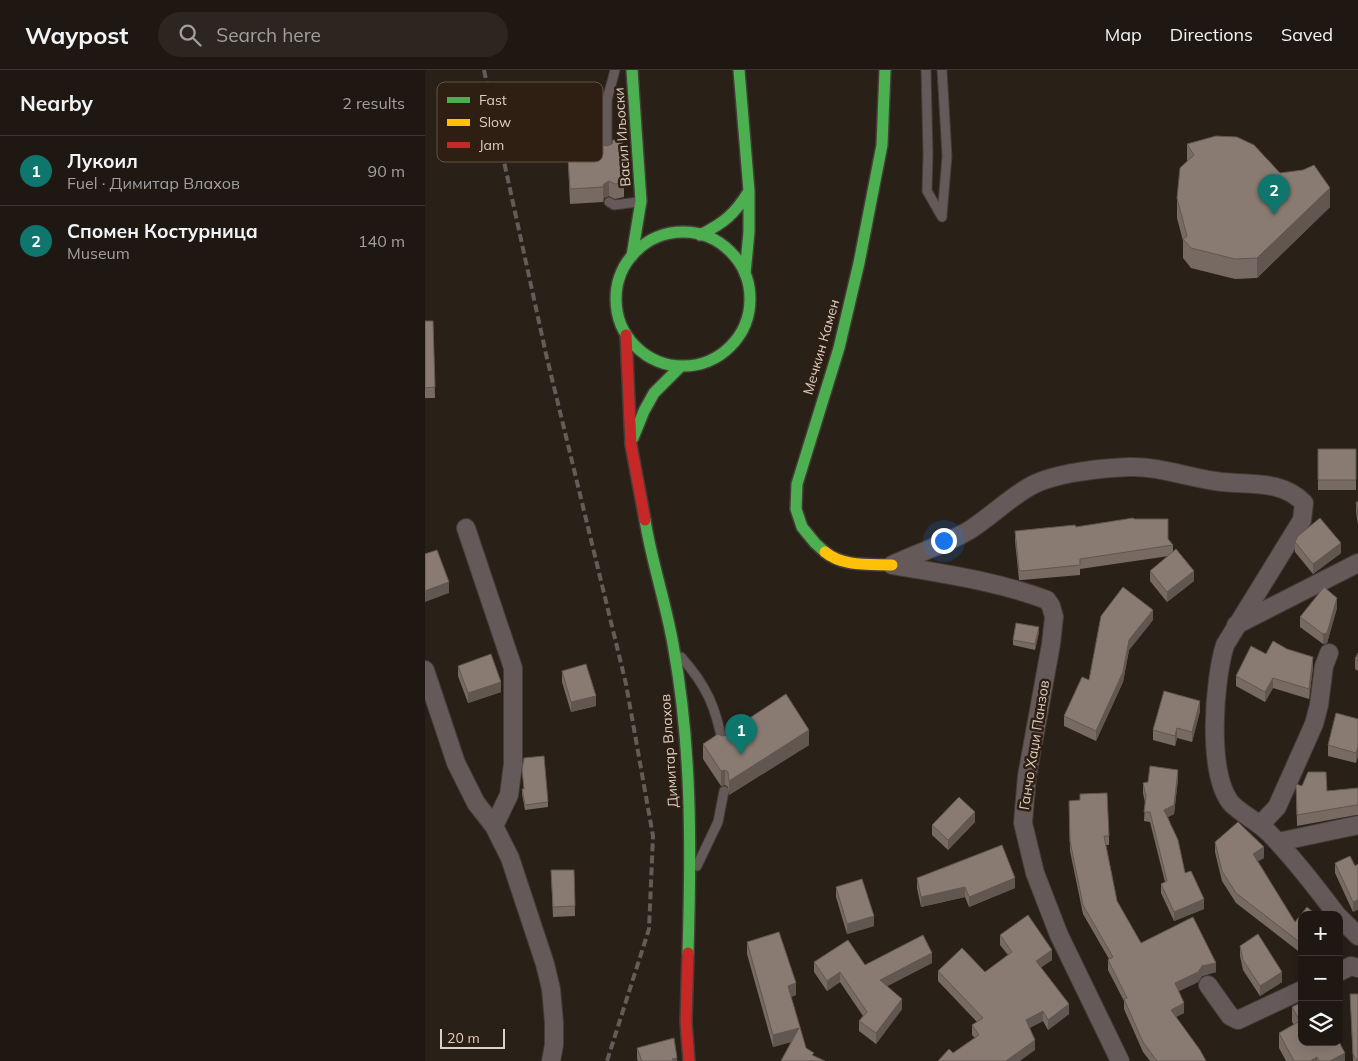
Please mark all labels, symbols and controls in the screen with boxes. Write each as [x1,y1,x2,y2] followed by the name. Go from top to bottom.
[158,12,508,57] search box
[25,20,128,50] text: Waypost
[176,21,204,49] icon: search
[216,23,321,47] text: Search here
[1105,23,1142,46] text: Map
[1170,23,1253,46] text: Directions
[1281,23,1333,46] text: Saved
[437,82,603,162] legend
[610,87,634,187] street label: Васил Иљоски
[20,90,93,116] text: Nearby
[479,91,507,109] text: Fast
[342,93,405,113] text: 2 results
[479,113,511,131] text: Slow
[479,136,504,154] text: Jam
[67,149,138,173] text: Лукоил
[31,161,41,181] text: 1
[368,161,405,181] text: 90 m
[67,173,240,193] text: Fuel · Димитар Влахов
[1258,174,1290,215] pin: 2
[67,219,258,243] text: Спомен Костурница
[31,231,41,251] text: 2
[358,231,405,251] text: 140 m
[67,243,130,263] text: Museum
[799,297,843,397] street label: Мечкин Камен
[931,528,957,554] your location
[1015,679,1053,811] street label: Ганчо Хаџи Панзов
[656,693,682,809] street label: Димитар Влахов
[725,714,757,755] pin: 1
[1298,911,1343,1046] map controls
[1298,911,1343,956] button: +
[1298,956,1343,1001] button: −
[1298,1001,1343,1046] button: layers
[440,1026,505,1049] scale bar
[447,1029,480,1047] text: 20 m

